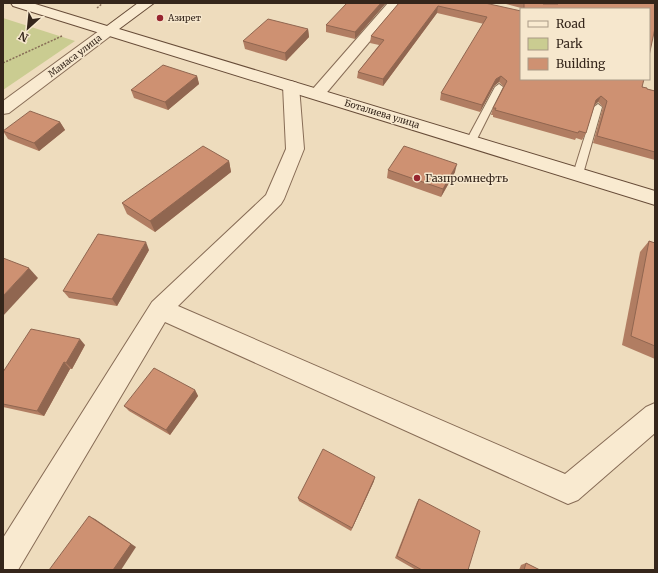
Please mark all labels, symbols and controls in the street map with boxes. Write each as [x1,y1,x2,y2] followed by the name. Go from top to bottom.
[8,8,48,48] north arrow
[520,8,650,80] legend
[167,12,202,23] place label: Азирет
[155,13,165,23] marker: Азирет
[556,16,585,31] text: Road
[16,29,31,45] text: N
[46,32,104,79] street label: Манаса улица
[556,36,583,51] text: Park
[556,56,606,71] text: Building
[343,97,421,130] street label: Боталиева улица
[425,171,508,185] place label: Газпромнефть
[412,173,422,183] marker: Газпромнефть

